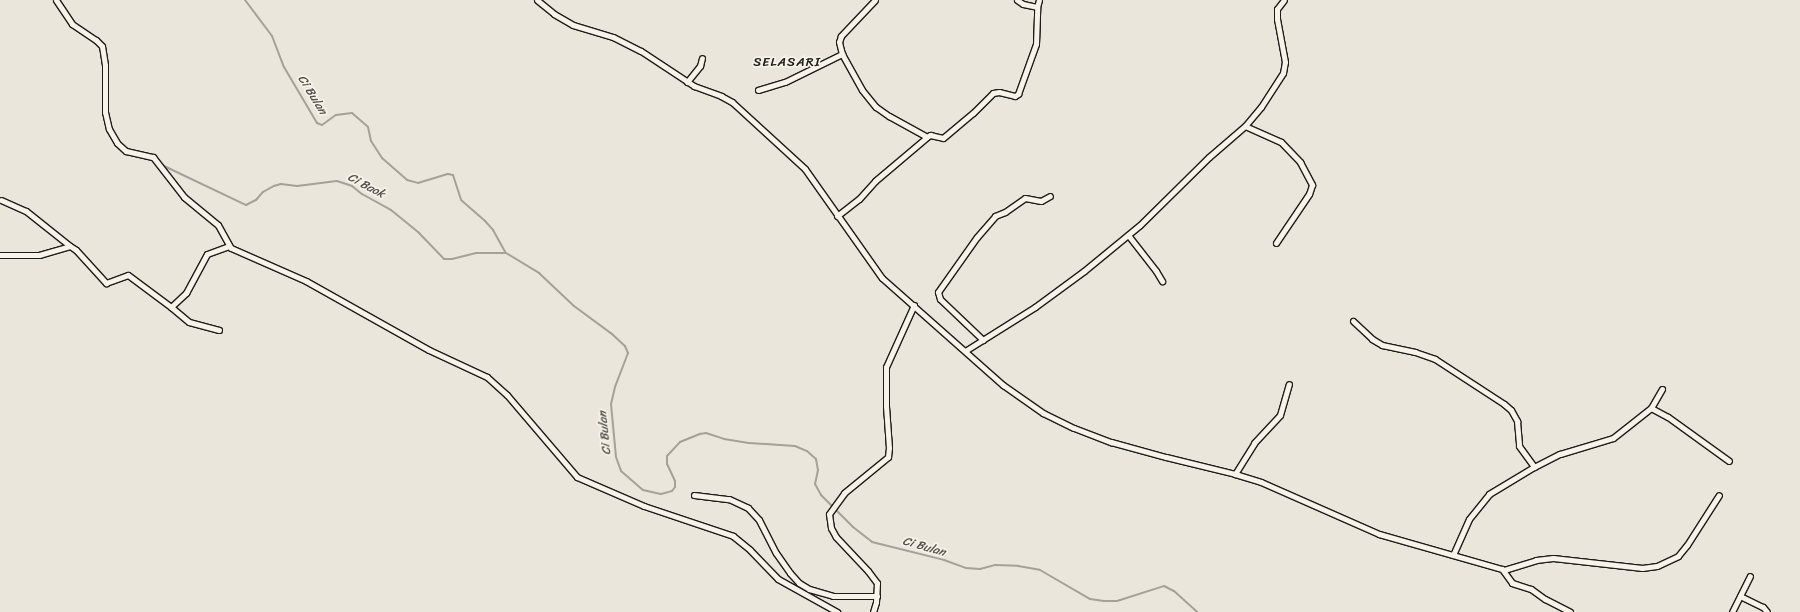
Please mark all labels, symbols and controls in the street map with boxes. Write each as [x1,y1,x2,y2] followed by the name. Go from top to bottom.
[754,54,820,70] district label: SELASARI
[294,73,330,117] water label: Ci Bulan
[345,170,387,202] water label: Ci Baok
[596,410,614,456] water label: Ci Bulan
[901,534,947,560] water label: Ci Bulan

